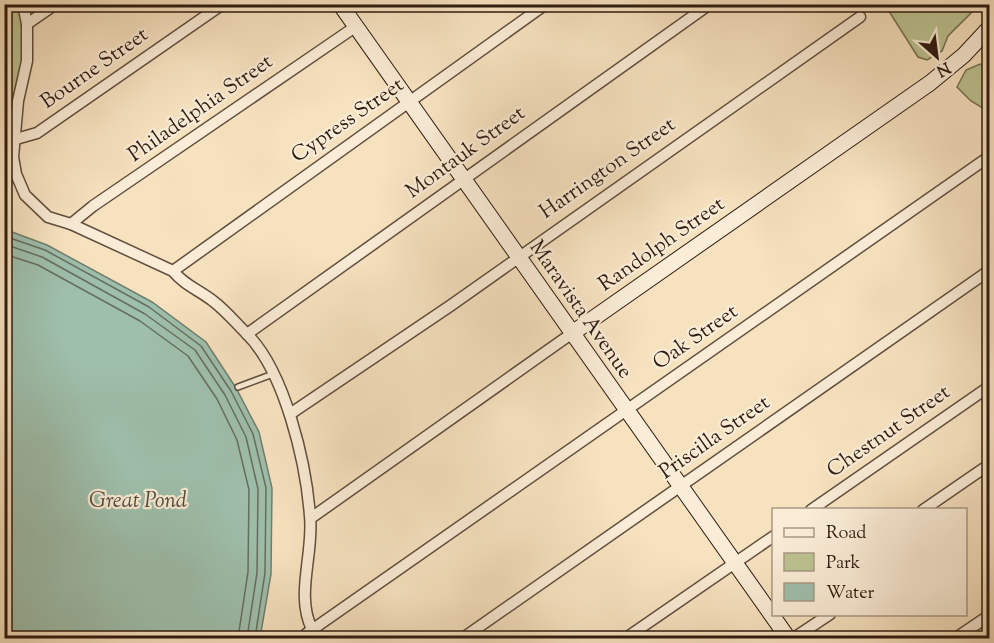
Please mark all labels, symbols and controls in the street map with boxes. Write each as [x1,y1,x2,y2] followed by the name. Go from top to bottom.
[35,21,155,117] street label: Bourne Street
[907,27,967,87] north arrow
[123,48,279,170] street label: Philadelphia Street
[932,55,954,81] text: N
[285,71,411,171] street label: Cypress Street
[400,99,532,207] street label: Montauk Street
[534,111,682,227] street label: Harrington Street
[593,190,731,300] street label: Randolph Street
[521,235,639,385] street label: Maravista Avenue
[647,298,745,378] street label: Oak Street
[821,378,957,486] street label: Chestnut Street
[653,389,777,487] street label: Priscilla Street
[89,486,187,518] water label: Great Pond
[772,508,967,616] legend
[826,521,866,547] text: Road
[826,551,861,577] text: Park
[826,581,875,607] text: Water

